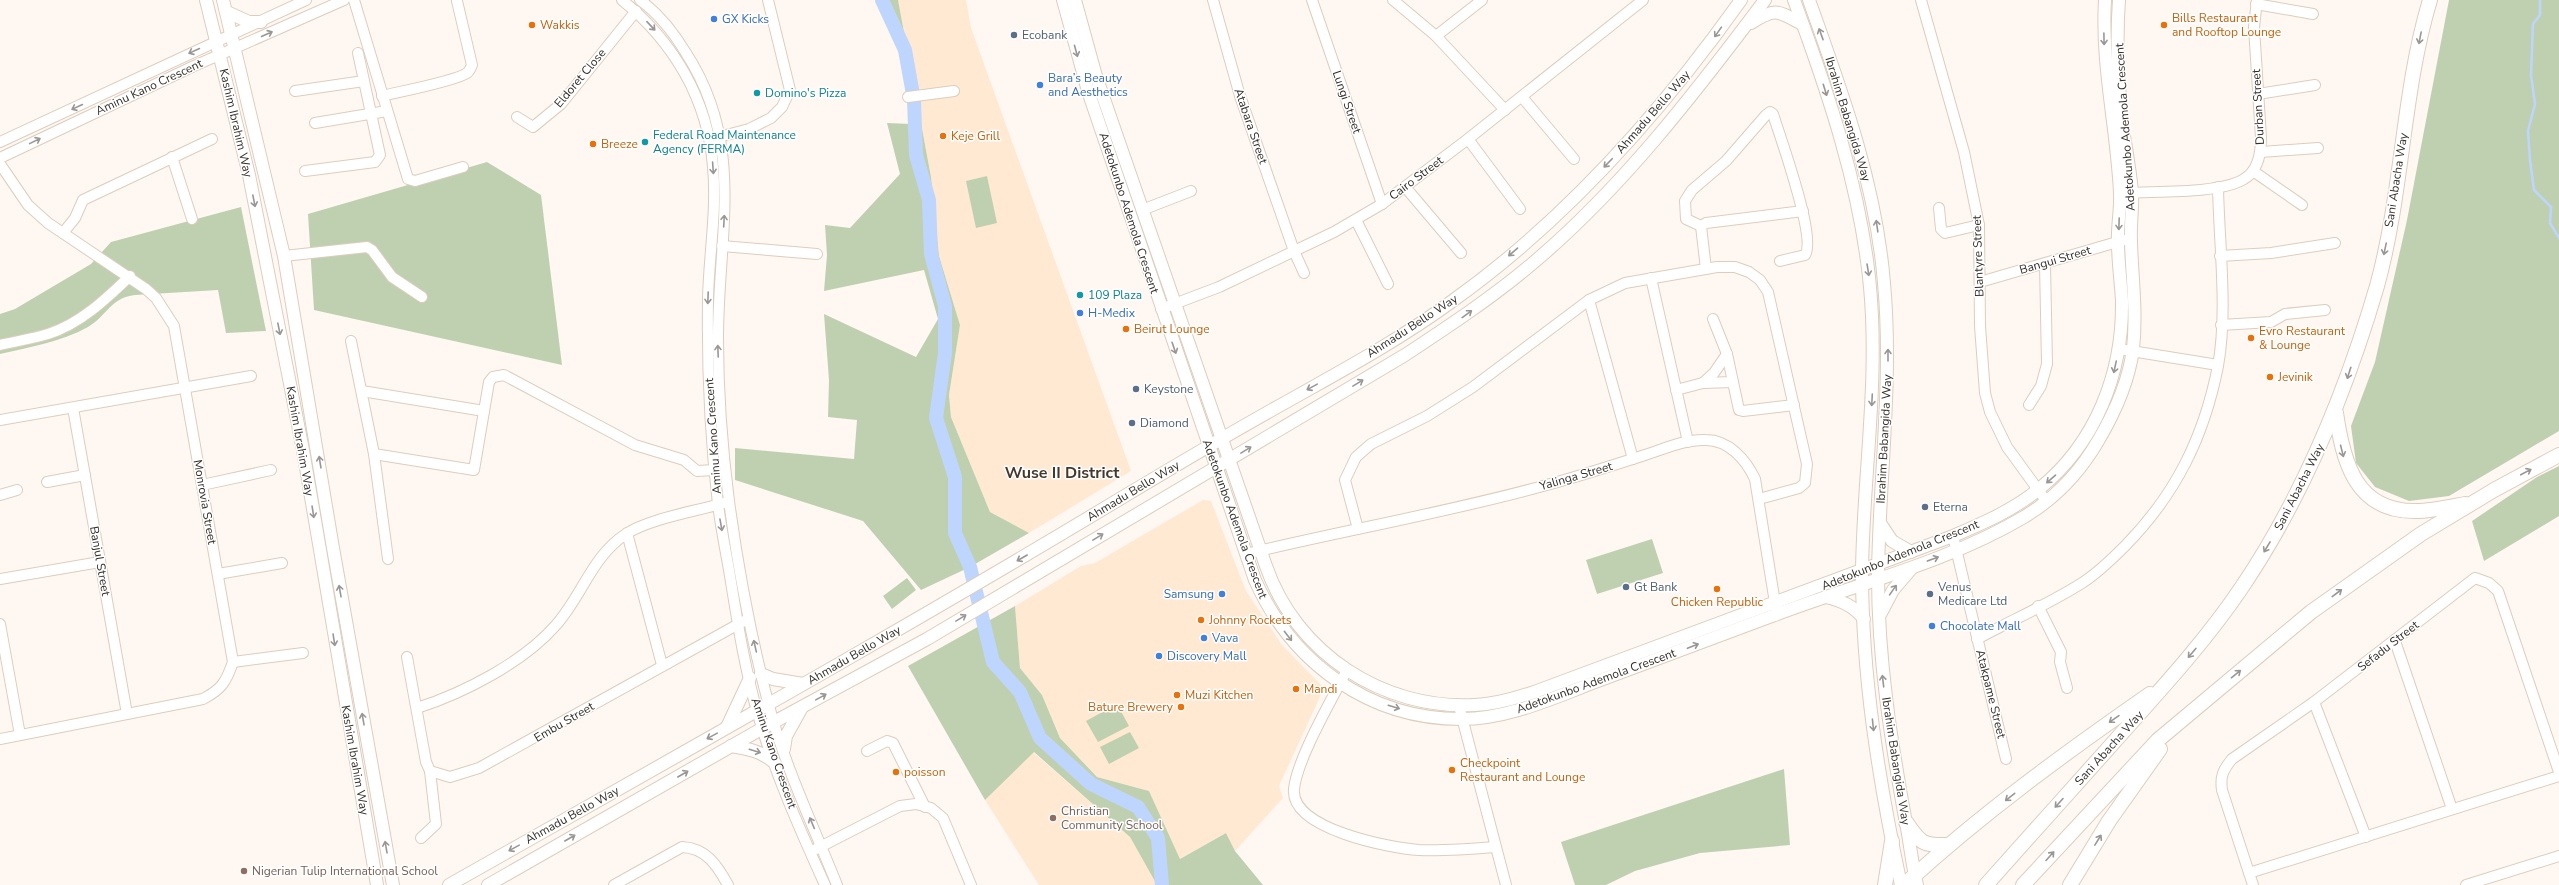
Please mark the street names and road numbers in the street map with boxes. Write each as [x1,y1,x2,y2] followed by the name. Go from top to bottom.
[2111,42,2139,212] street label: Adetokunbo Ademola Crescent
[551,45,609,111] street label: Eldoret Close
[93,55,206,119] street label: Aminu Kano Crescent
[1821,55,1875,184] street label: Ibrahim Babangida Way
[1612,66,1694,157] street label: Ahmadu Bello Way
[216,67,256,180] street label: Kashim Ibrahim Way
[1329,68,1365,136] street label: Lungi Street
[2248,68,2268,145] street label: Durban Street
[1231,86,1272,167] street label: Atabara Street
[1095,130,1163,296] street label: Adetokunbo Ademola Crescent
[2381,131,2411,228] street label: Sani Abacha Way
[1386,152,1447,204] street label: Cairo Street
[1969,214,1987,297] street label: Blantyre Street
[2017,242,2093,278] street label: Bangui Street
[1363,290,1461,361] street label: Ahmadu Bello Way
[1873,373,1895,504] street label: Ibrahim Babangida Way
[701,377,725,494] street label: Aminu Kano Crescent
[282,385,318,498] street label: Kashim Ibrahim Way
[1199,437,1272,602] street label: Adetokunbo Ademola Crescent
[2270,440,2328,533] street label: Sani Abacha Way
[1084,457,1183,525] street label: Ahmadu Bello Way
[190,458,220,546] street label: Monrovia Street
[1537,458,1615,494] street label: Yalinga Street
[1819,516,1982,594] street label: Adetokunbo Ademola Crescent
[86,525,114,598] street label: Banjul Street
[2354,617,2423,675] street label: Sefadu Street
[804,621,904,688] street label: Ahmadu Bello Way
[1514,644,1679,717] street label: Adetokunbo Ademola Crescent
[1972,648,2010,741] street label: Atakpame Street
[748,695,801,811] street label: Aminu Kano Crescent
[1878,696,1914,827] street label: Ibrahim Babangida Way
[531,698,598,746] street label: Embu Street
[337,704,373,817] street label: Kashim Ibrahim Way
[2071,707,2147,789] street label: Sani Abacha Way
[522,782,623,848] street label: Ahmadu Bello Way

